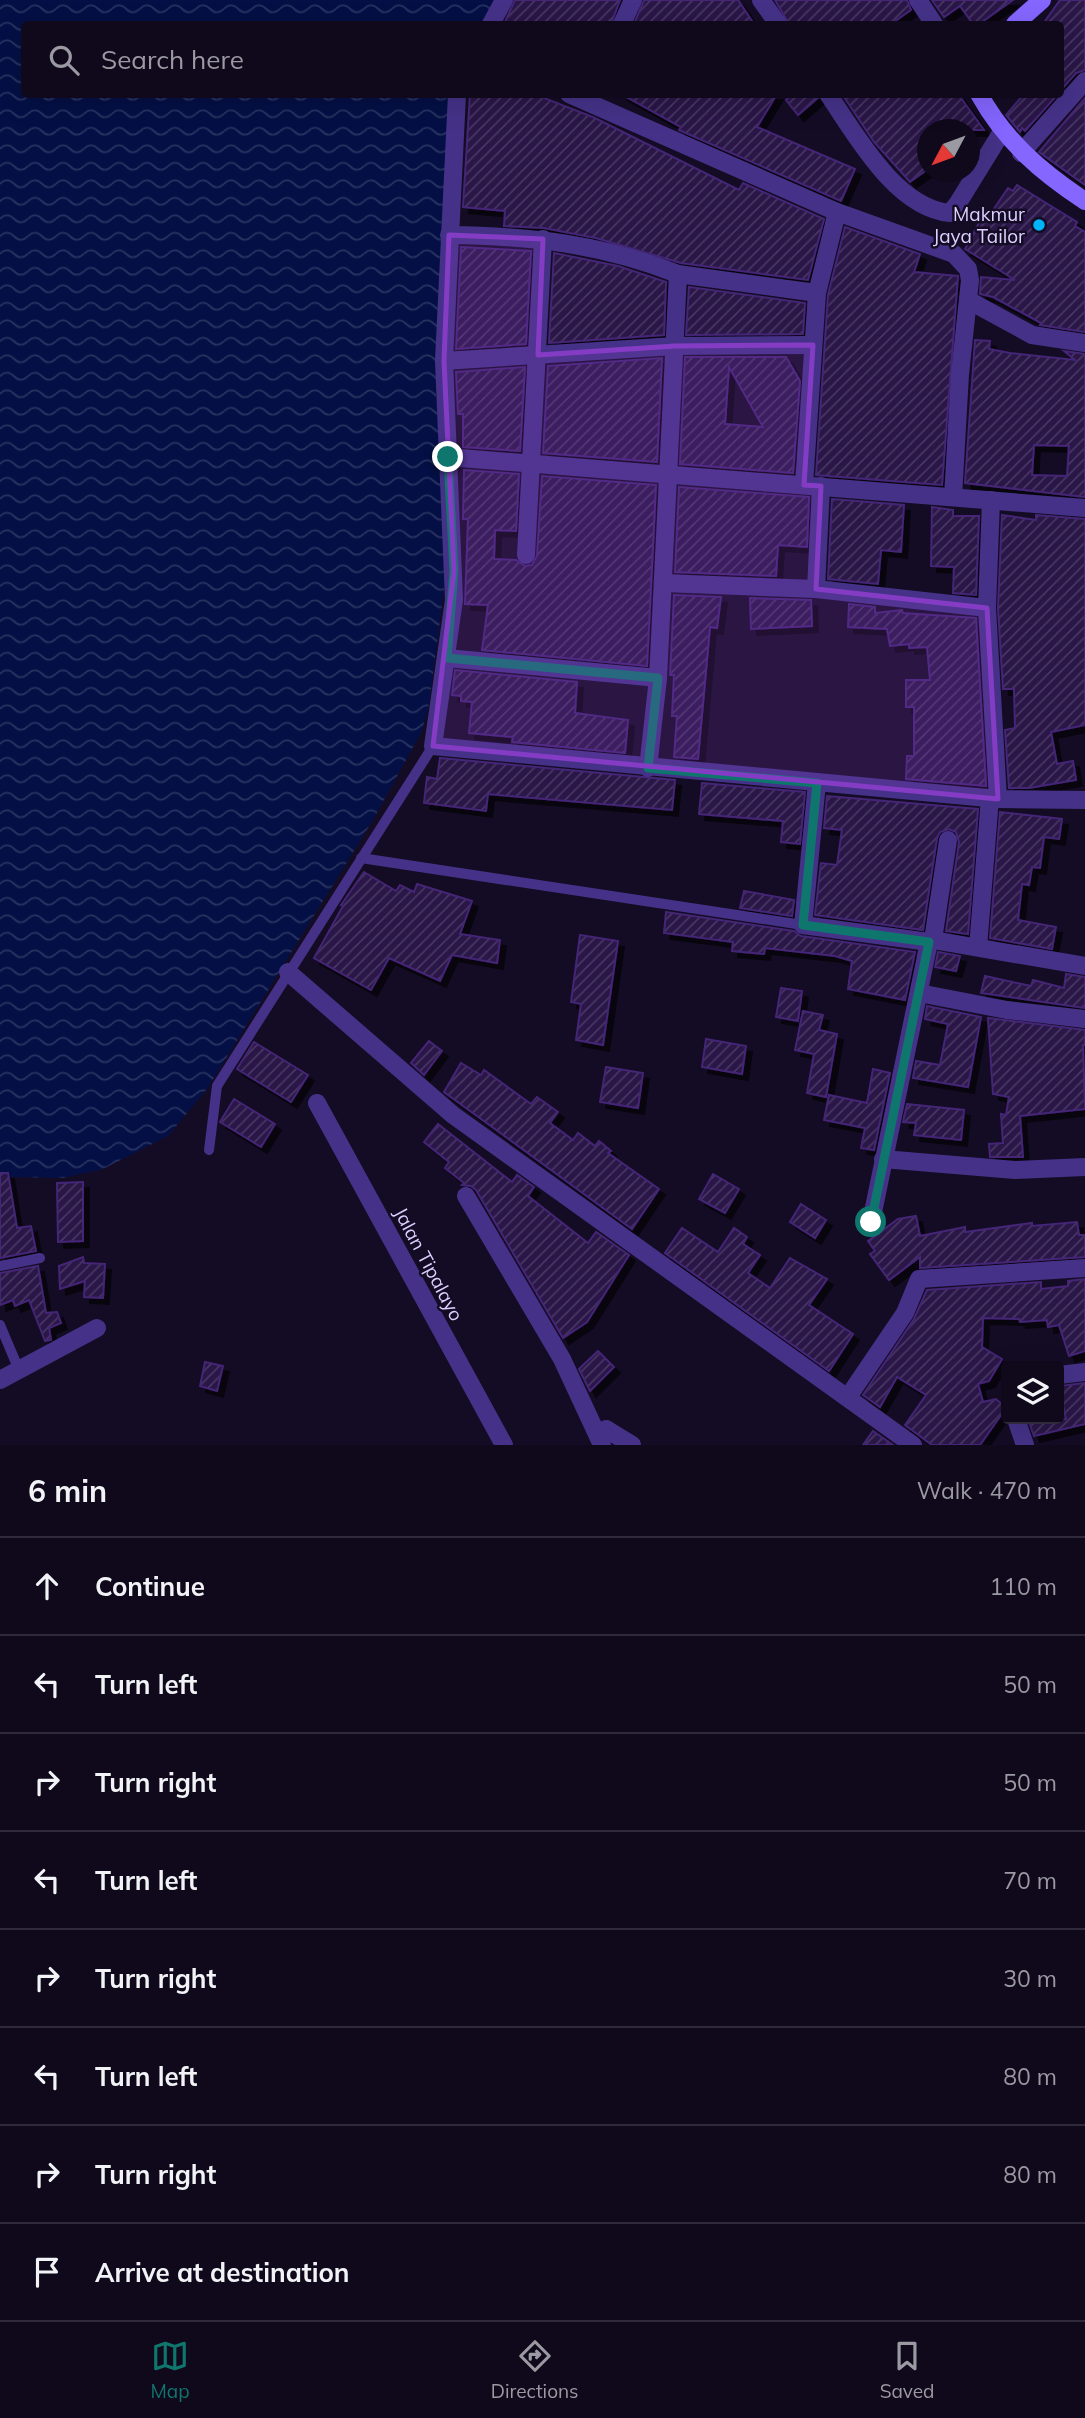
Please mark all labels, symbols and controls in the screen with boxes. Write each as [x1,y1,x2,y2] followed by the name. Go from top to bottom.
[21,21,1064,98] search box
[45,41,83,79] icon: search
[101,43,244,76] text: Search here
[917,119,980,182] north arrow
[933,202,1025,248] place label: Makmur Jaya Tailor
[1031,217,1047,233] marker: Makmur Jaya Tailor
[432,441,463,472] route end
[389,1203,469,1325] street label: Jalan Tipalayo
[855,1206,886,1237] route start
[1001,1361,1064,1424] map controls
[1001,1361,1064,1424] button: layers
[28,1472,107,1510] text: 6 min
[917,1476,1057,1505] text: Walk · 470 m
[28,1567,66,1605] icon: ahead
[95,1570,205,1603] text: Continue
[989,1572,1057,1601] text: 110 m
[28,1665,66,1703] icon: left
[95,1668,197,1701] text: Turn left
[1003,1670,1057,1699] text: 50 m
[28,1763,66,1801] icon: right
[95,1766,216,1799] text: Turn right
[1003,1768,1057,1797] text: 50 m
[28,1861,66,1899] icon: left
[95,1864,197,1897] text: Turn left
[1003,1866,1057,1895] text: 70 m
[28,1959,66,1997] icon: right
[95,1962,216,1995] text: Turn right
[1003,1964,1057,1993] text: 30 m
[28,2057,66,2095] icon: left
[95,2060,197,2093] text: Turn left
[1003,2062,1057,2091] text: 80 m
[28,2155,66,2193] icon: right
[95,2158,216,2191] text: Turn right
[1003,2160,1057,2189] text: 80 m
[28,2253,66,2291] icon: arrive
[95,2256,350,2289] text: Arrive at destination
[151,2337,190,2403] tab: Map
[491,2337,579,2403] tab: Directions
[880,2337,934,2403] tab: Saved

